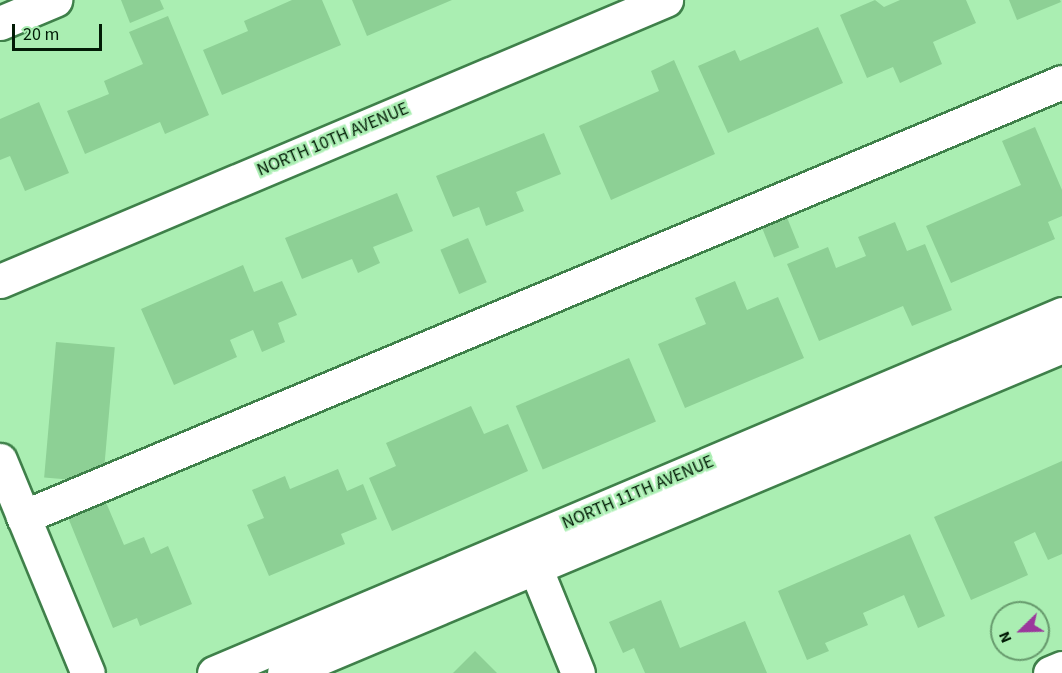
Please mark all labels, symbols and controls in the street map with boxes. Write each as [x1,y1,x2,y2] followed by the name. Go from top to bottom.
[15,12,105,50] scale bar
[23,22,59,47] text: 20 m
[254,98,412,182] street label: NORTH 10TH AVENUE
[559,451,717,535] street label: NORTH 11TH AVENUE
[990,601,1050,661] north arrow
[993,628,1017,646] text: N

